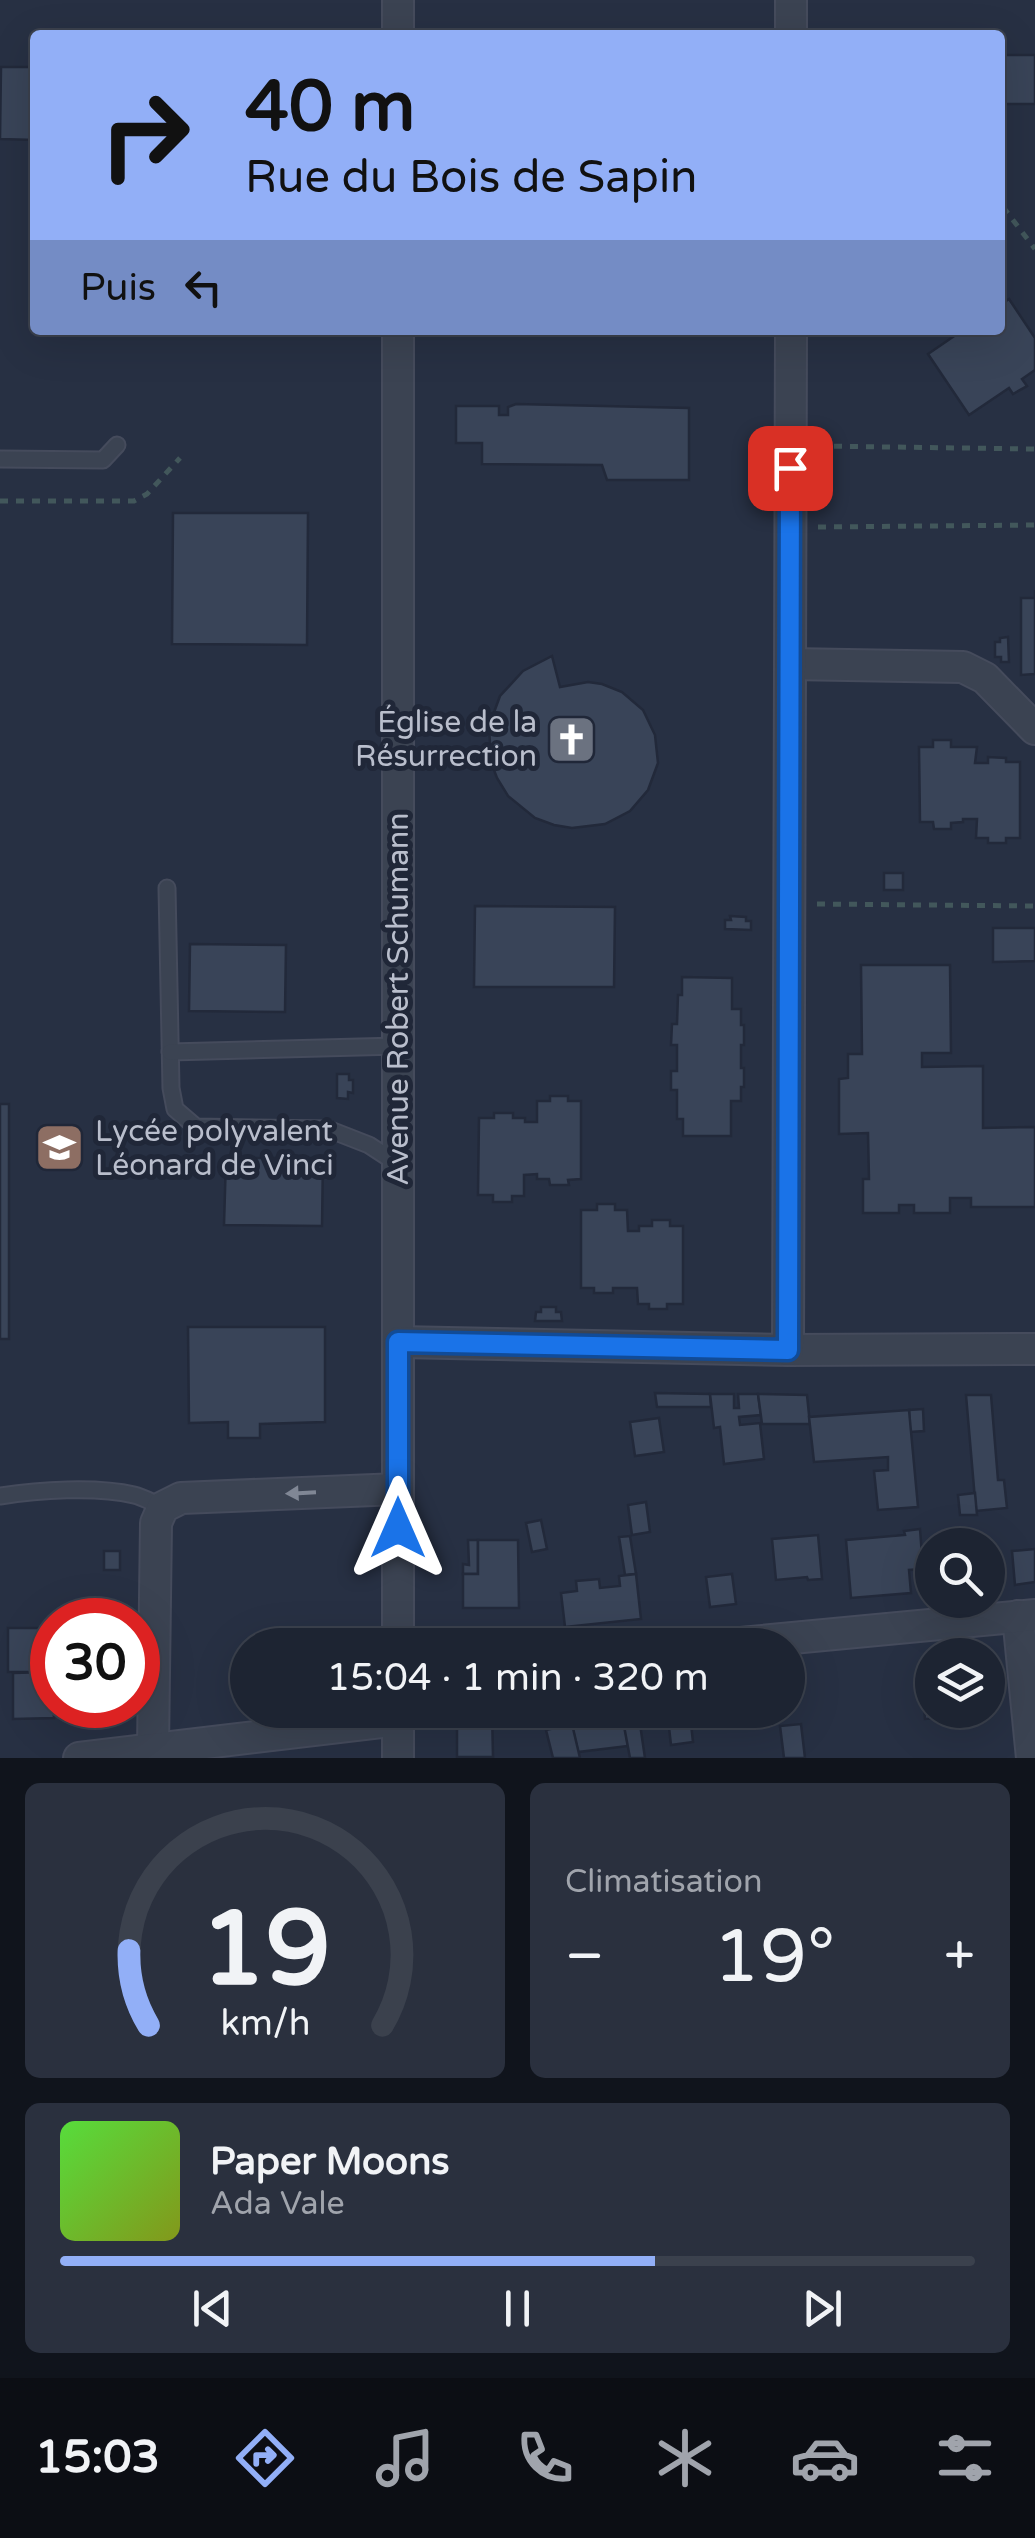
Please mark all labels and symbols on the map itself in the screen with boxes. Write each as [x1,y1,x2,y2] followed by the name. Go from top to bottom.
[748,426,833,511] pin
[355,704,537,775] place label: Église de la Résurrection
[546,713,598,765] church icon: Église de la Résurrection
[380,812,417,1186] street label: Avenue Robert Schumann
[95,1113,334,1184] place label: Lycée polyvalent Léonard de Vinci
[34,1122,86,1174] school or university icon: Lycée polyvalent Léonard de Vinci
[346,1476,450,1580] position arrow
[284,1485,316,1501] one-way arrow
[30,1598,160,1728] speed limit sign: 30

